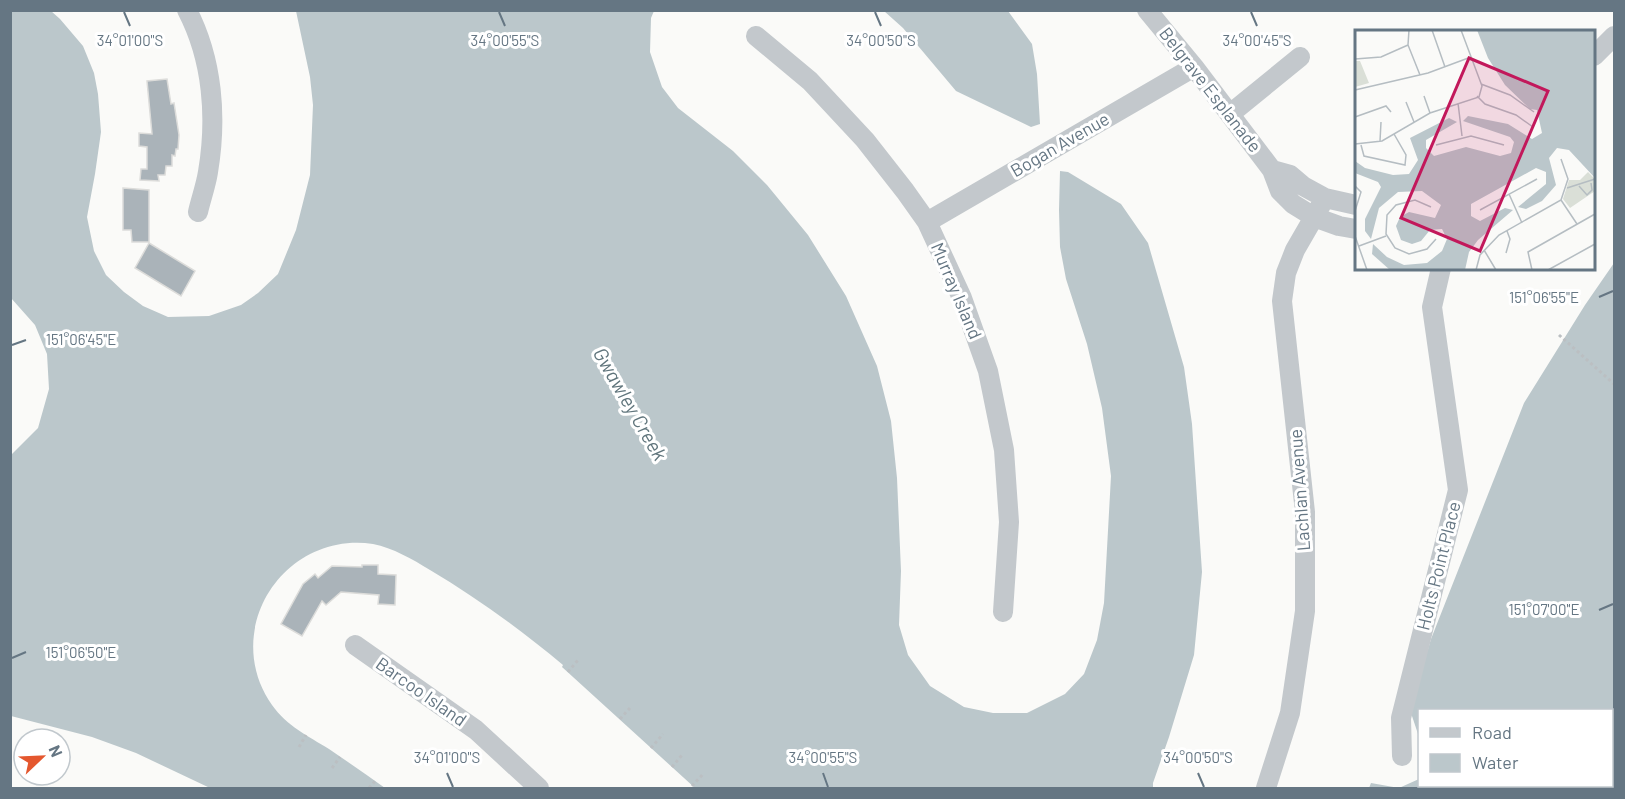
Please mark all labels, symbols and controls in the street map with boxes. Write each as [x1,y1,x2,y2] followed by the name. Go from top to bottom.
[1155,22,1267,156] street label: Belgrave Esplanade
[1355,30,1595,270] inset map
[97,31,163,49] text: 34°01'00"S
[471,31,539,49] text: 34°00'55"S
[846,31,916,49] text: 34°00'50"S
[1222,31,1292,49] text: 34°00'45"S
[1006,107,1113,181] street label: Bogan Avenue
[927,239,987,342] street label: Murray Island
[1509,288,1579,306] text: 151°06'55"E
[46,330,116,348] text: 151°06'45"E
[589,343,673,465] water label: Gwawley Creek
[1284,428,1314,552] street label: Lachlan Avenue
[1411,499,1465,632] street label: Holts Point Place
[1508,600,1580,618] text: 151°07'00"E
[46,643,116,661] text: 151°06'50"E
[372,652,471,730] street label: Barcoo Island
[1418,709,1613,787] legend
[1472,721,1512,743] text: Road
[12,727,72,787] north arrow
[45,742,67,760] text: N
[414,748,480,766] text: 34°01'00"S
[789,748,857,766] text: 34°00'55"S
[1163,748,1233,766] text: 34°00'50"S
[1472,751,1519,773] text: Water

